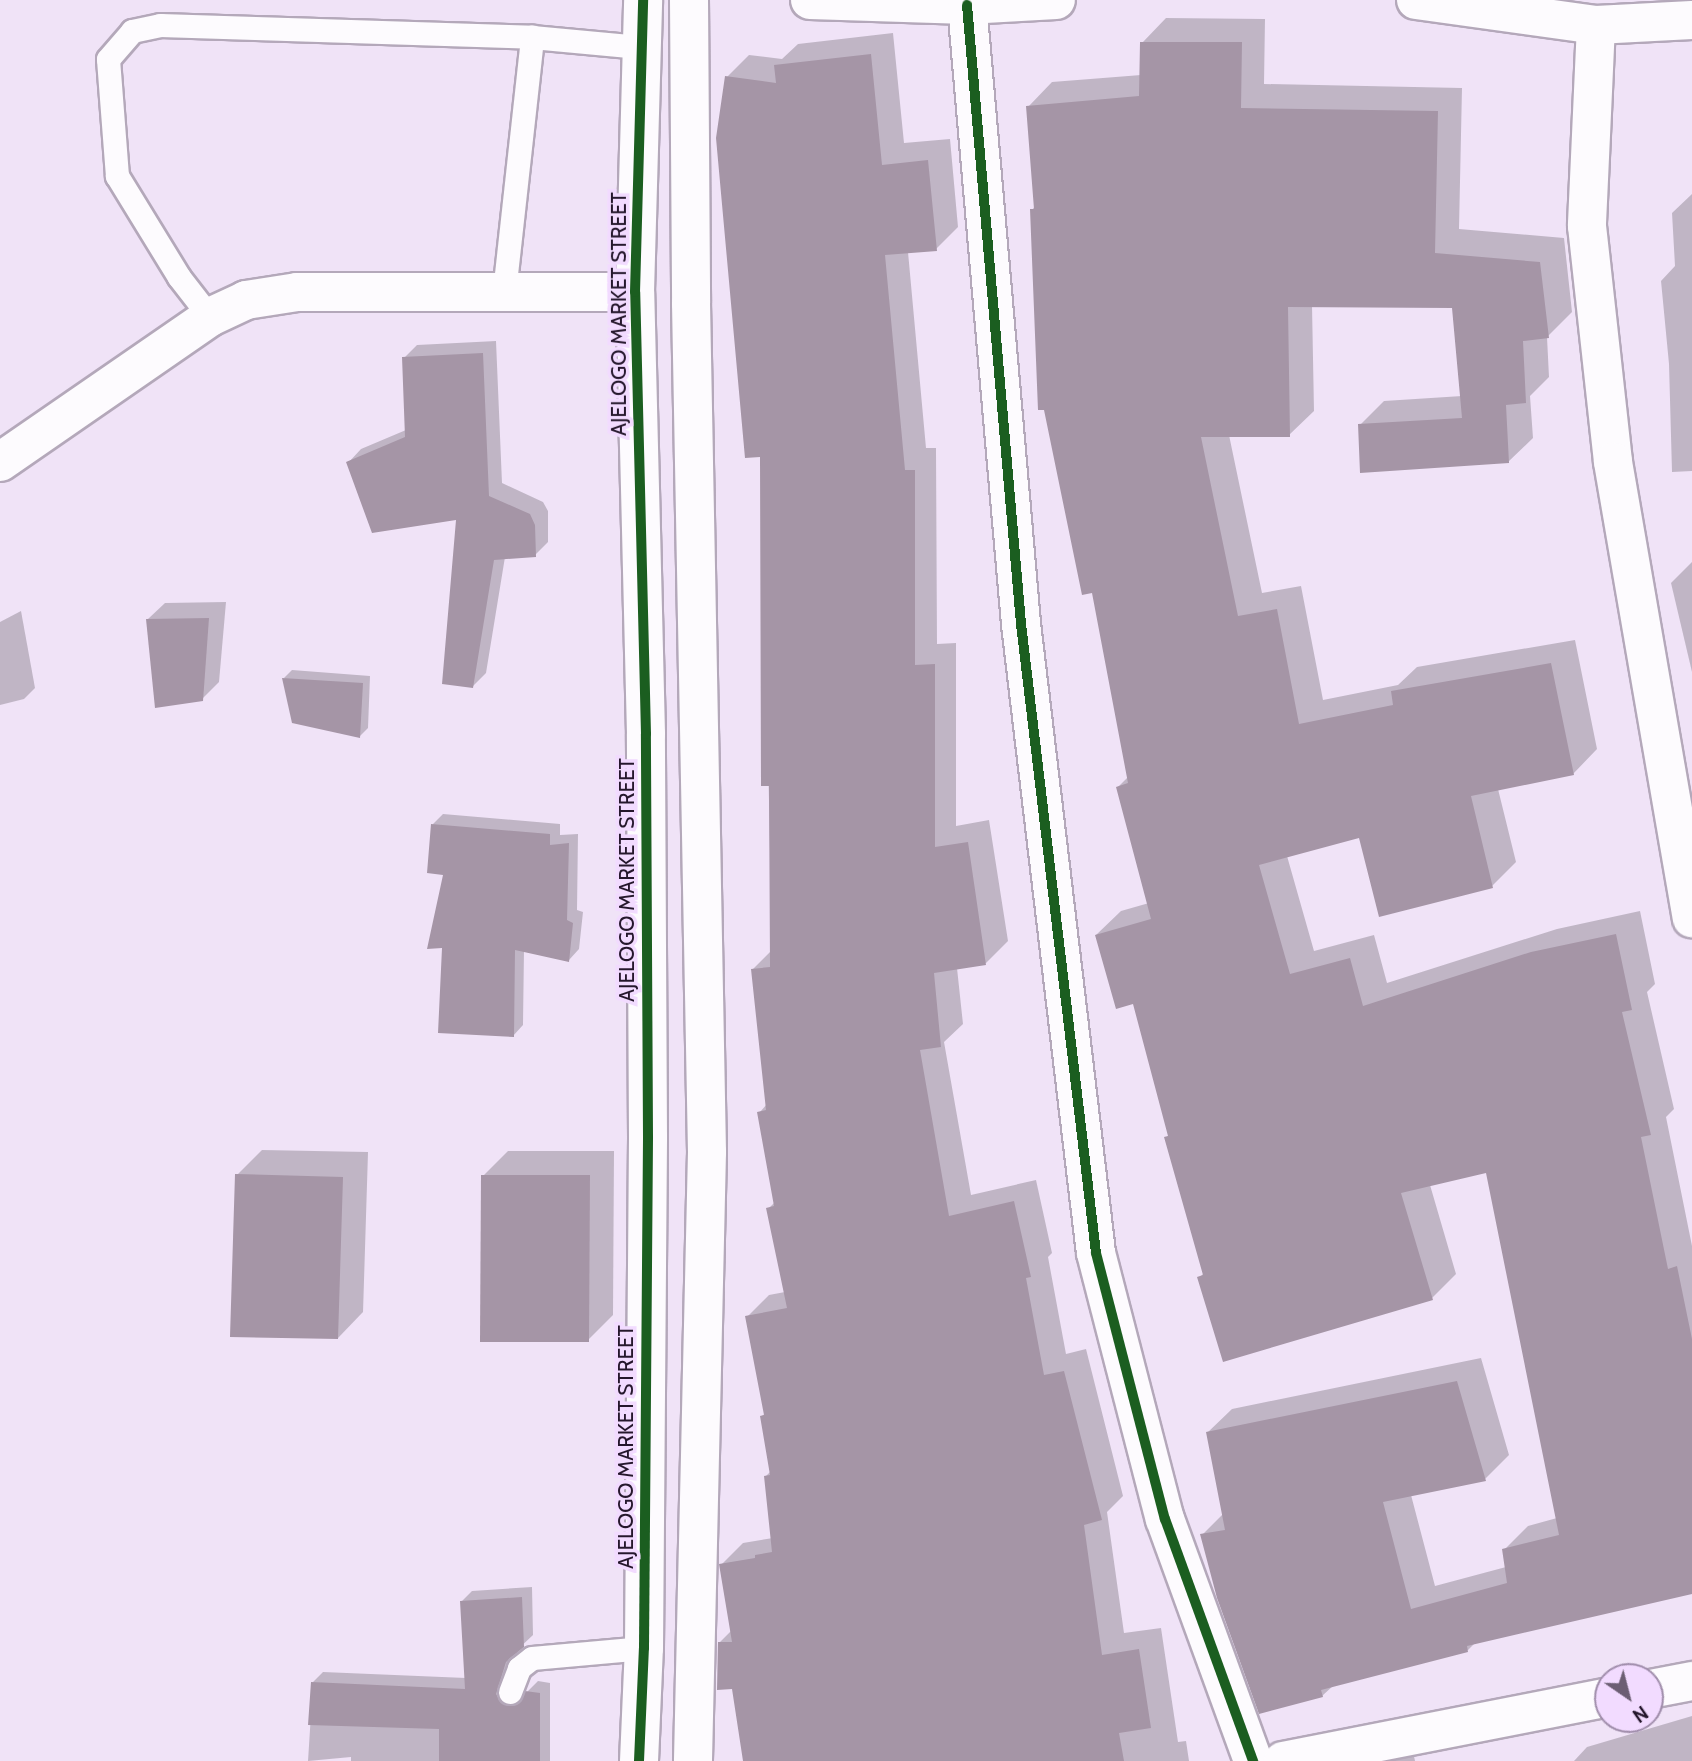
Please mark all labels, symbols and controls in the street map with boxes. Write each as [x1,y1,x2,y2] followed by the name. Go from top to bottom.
[606,192,632,436] street label: AJELOGO MARKET STREET
[614,758,640,1002] street label: AJELOGO MARKET STREET
[613,1325,639,1569] street label: AJELOGO MARKET STREET
[1594,1663,1664,1733] north arrow
[1628,1701,1652,1727] text: N

